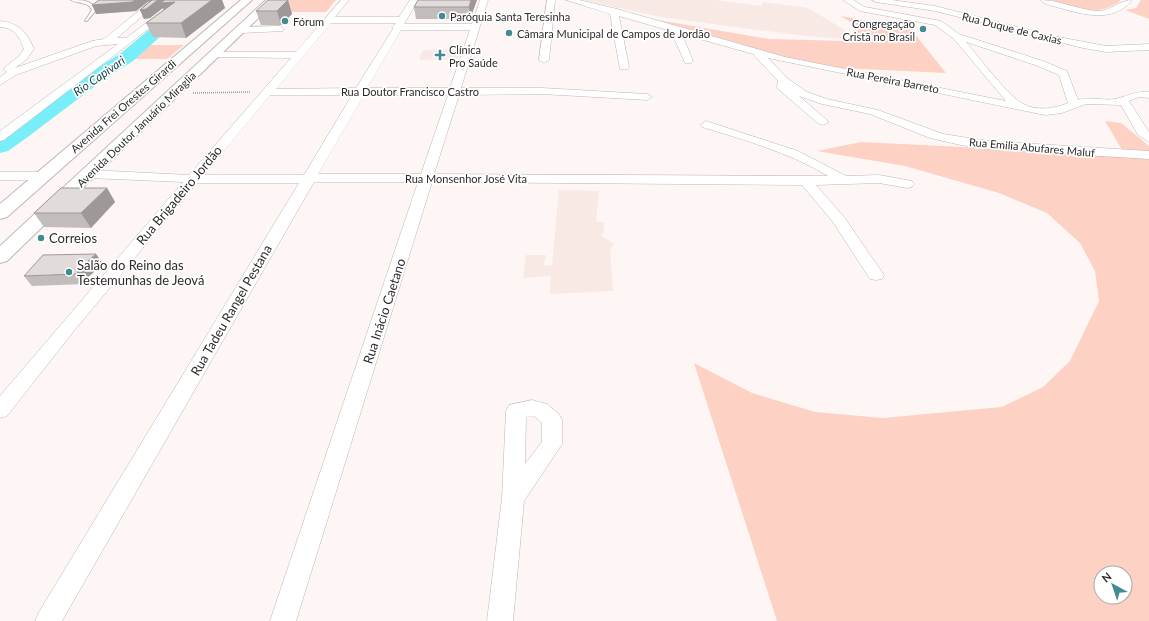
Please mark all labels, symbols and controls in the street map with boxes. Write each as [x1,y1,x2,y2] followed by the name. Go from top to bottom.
[961,9,1063,47] street label: Rua Duque de Caxias
[450,10,570,23] place label: Paróquia Santa Teresinha
[437,11,447,21] marker: Paróquia Santa Teresinha
[293,15,324,28] place label: Fórum
[280,16,290,26] marker: Fórum
[842,17,915,43] place label: Congregação Cristã no Brasil
[918,24,928,34] marker: Congregação Cristã no Brasil
[517,27,710,40] place label: Câmara Municipal de Campos de Jordão
[504,28,514,38] marker: Câmara Municipal de Campos de Jordão
[449,43,498,69] place label: Clínica Pro Saúde
[434,49,446,61] marker: Clínica Pro Saúde
[70,53,128,99] water label: Rio Capivari
[68,56,179,155] street label: Avenida Frei Orestes Girardi
[846,65,940,95] street label: Rua Pereira Barreto
[74,69,198,189] street label: Avenida Doutor Januário Miraglia
[341,85,479,98] street label: Rua Doutor Francisco Castro
[968,135,1096,159] street label: Rua Emilia Abufares Maluf
[133,142,225,248] street label: Rua Brigadeiro Jordão
[405,172,527,185] street label: Rua Monsenhor José Vita
[49,230,97,246] place label: Correios
[36,233,46,243] marker: Correios
[187,242,275,378] street label: Rua Tadeu Rangel Pestana
[359,256,409,366] street label: Rua Inácio Caetano
[77,257,204,288] place label: Salão do Reino das Testemunhas de Jeová
[64,267,74,277] marker: Salão do Reino das Testemunhas de Jeová
[1093,565,1133,605] north arrow
[1099,569,1114,585] text: N

